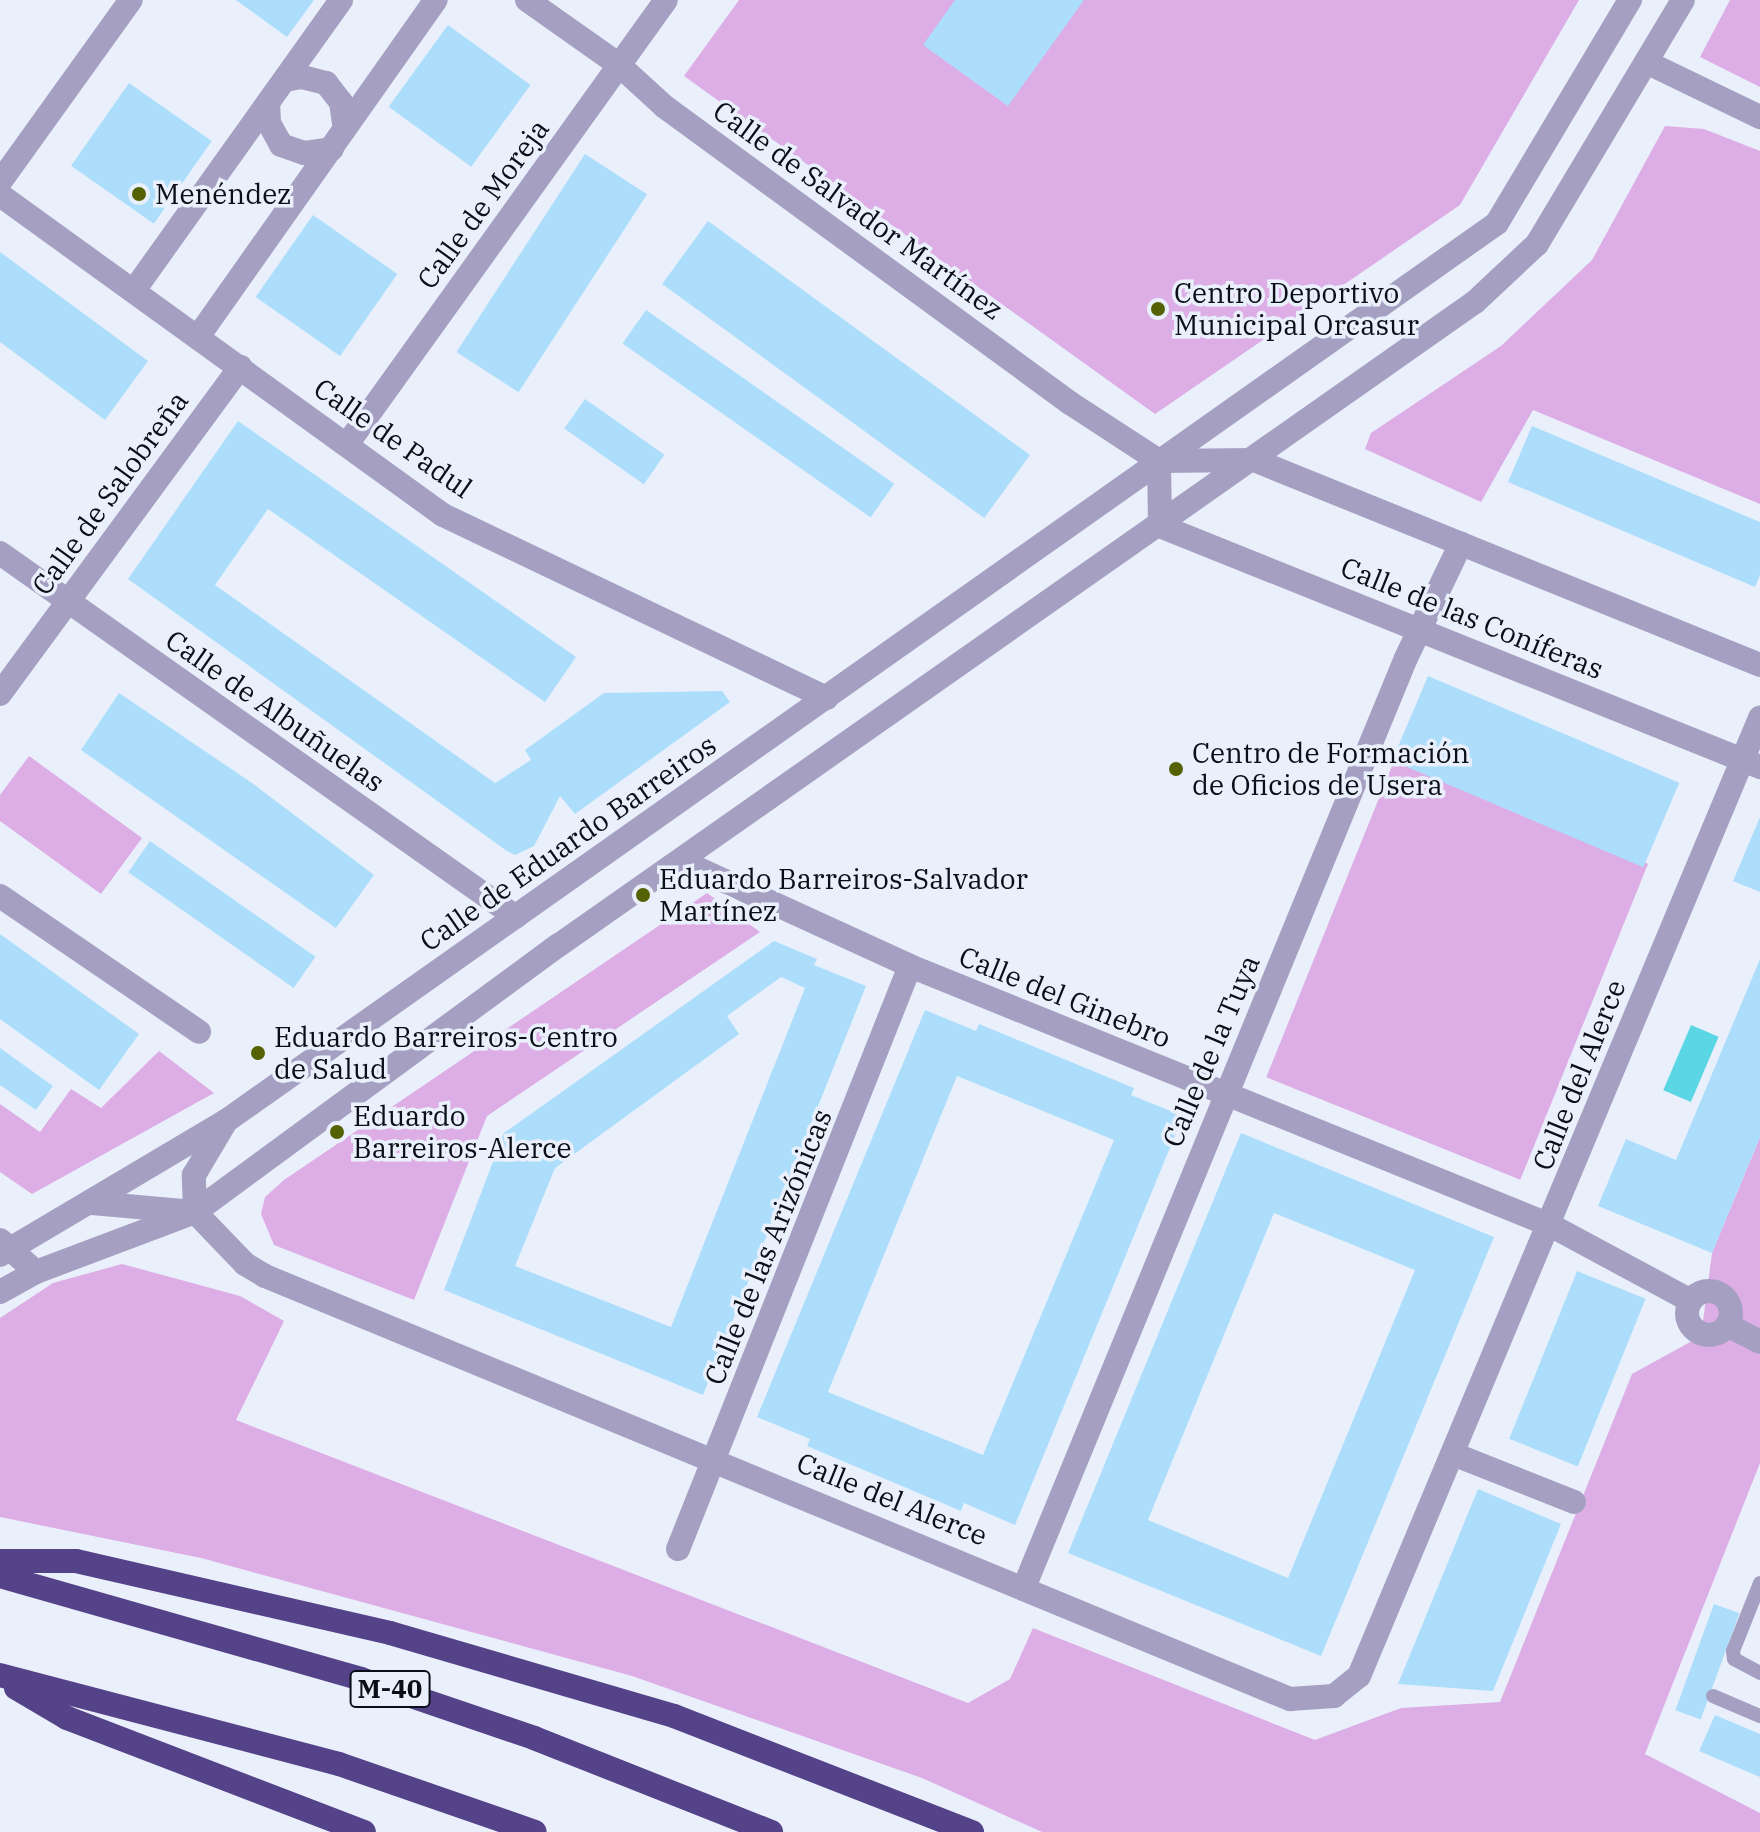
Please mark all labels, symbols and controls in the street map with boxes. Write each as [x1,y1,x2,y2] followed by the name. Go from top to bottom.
[707,94,1009,326] street label: Calle de Salvador Martínez
[410,113,556,295] street label: Calle de Moreja
[155,177,291,211] place label: Menéndez
[130,185,148,203] marker: Menéndez
[1174,276,1419,342] place label: Centro Deportivo Municipal Orcasur
[1149,300,1167,318] marker: Centro Deportivo Municipal Orcasur
[308,371,478,505] street label: Calle de Padul
[25,385,195,601] street label: Calle de Salobreña
[1336,550,1608,686] street label: Calle de las Coníferas
[159,623,391,799] street label: Calle de Albuñuelas
[414,728,722,958] street label: Calle de Eduardo Barreiros
[1192,736,1469,802] place label: Centro de Formación de Oficios de Usera
[1167,760,1185,778] marker: Centro de Formación de Oficios de Usera
[659,862,1028,928] place label: Eduardo Barreiros-Salvador Martínez
[634,886,652,904] marker: Eduardo Barreiros-Salvador Martínez
[954,939,1176,1055] street label: Calle del Ginebro
[1155,950,1267,1152] street label: Calle de la Tuya
[1526,975,1632,1175] street label: Calle del Alerce
[274,1020,618,1086] place label: Eduardo Barreiros-Centro de Salud
[249,1044,267,1062] marker: Eduardo Barreiros-Centro de Salud
[353,1099,571,1165] place label: Eduardo Barreiros-Alerce
[697,1104,839,1390] street label: Calle de las Arizónicas
[328,1123,346,1141] marker: Eduardo Barreiros-Alerce
[792,1446,992,1552] street label: Calle del Alerce
[348,1667,432,1711] road number: M-40

